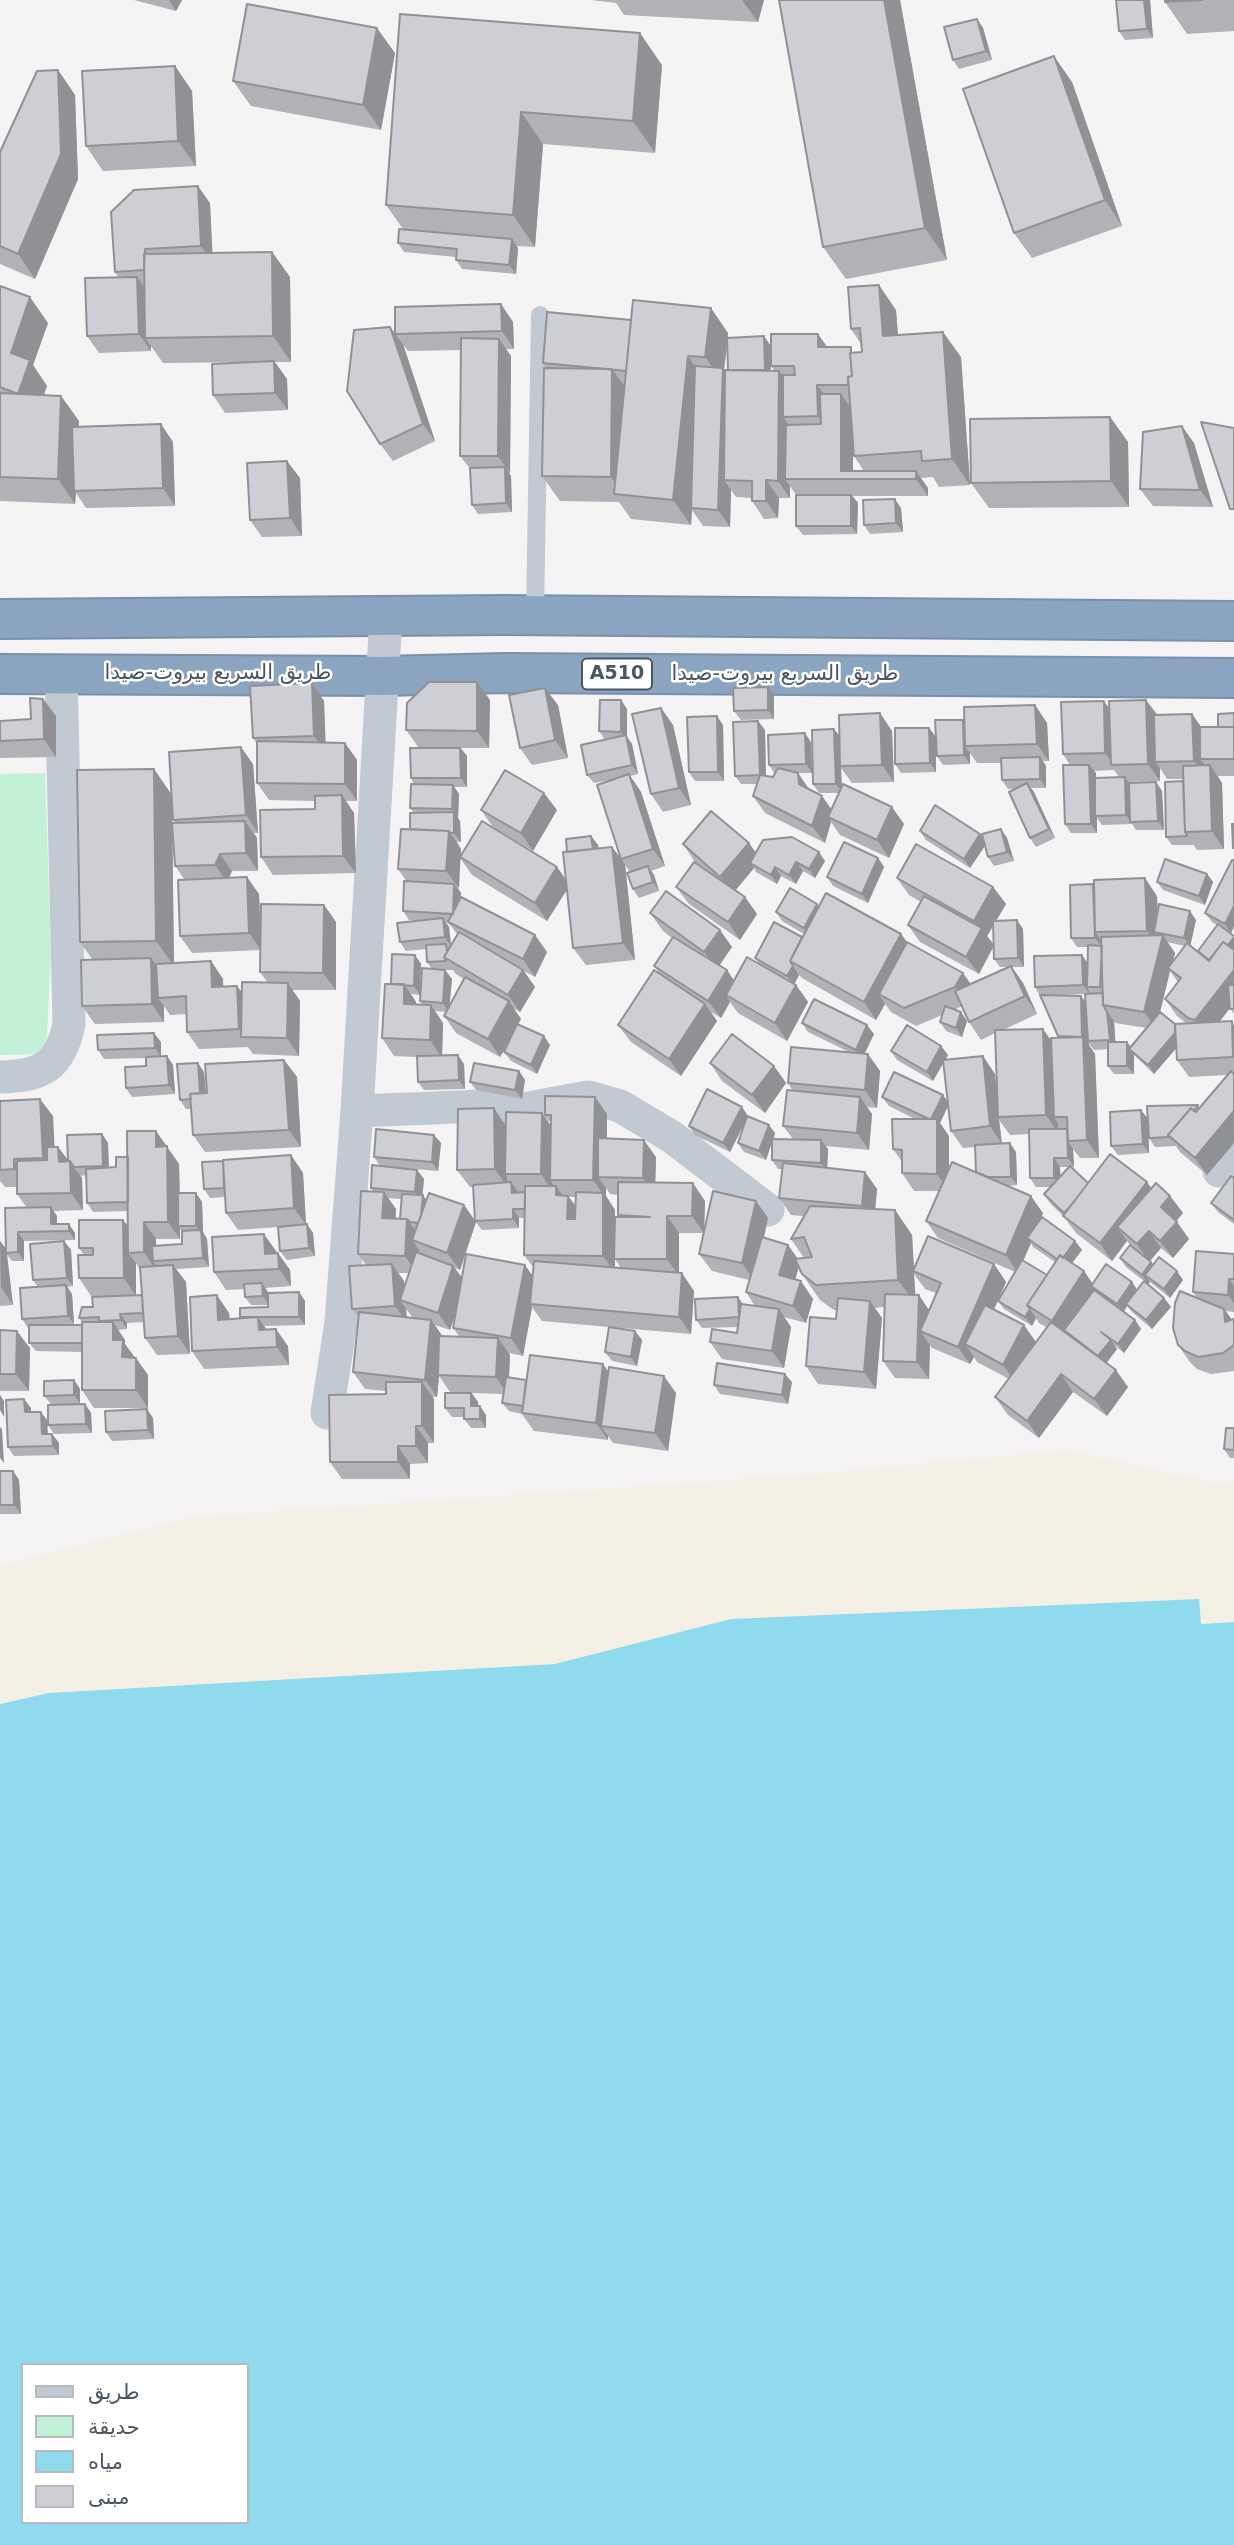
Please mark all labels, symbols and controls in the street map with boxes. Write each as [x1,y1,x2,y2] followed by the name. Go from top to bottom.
[582,659,652,690] road number: A510
[105,661,331,687] street label: طريق السريع بيروت-صيدا
[672,662,898,688] street label: طريق السريع بيروت-صيدا
[21,2363,248,2524] legend
[88,2380,140,2404] text: طريق
[88,2415,140,2439] text: حديقة
[88,2450,123,2474] text: مياه
[88,2485,129,2509] text: مبنى

